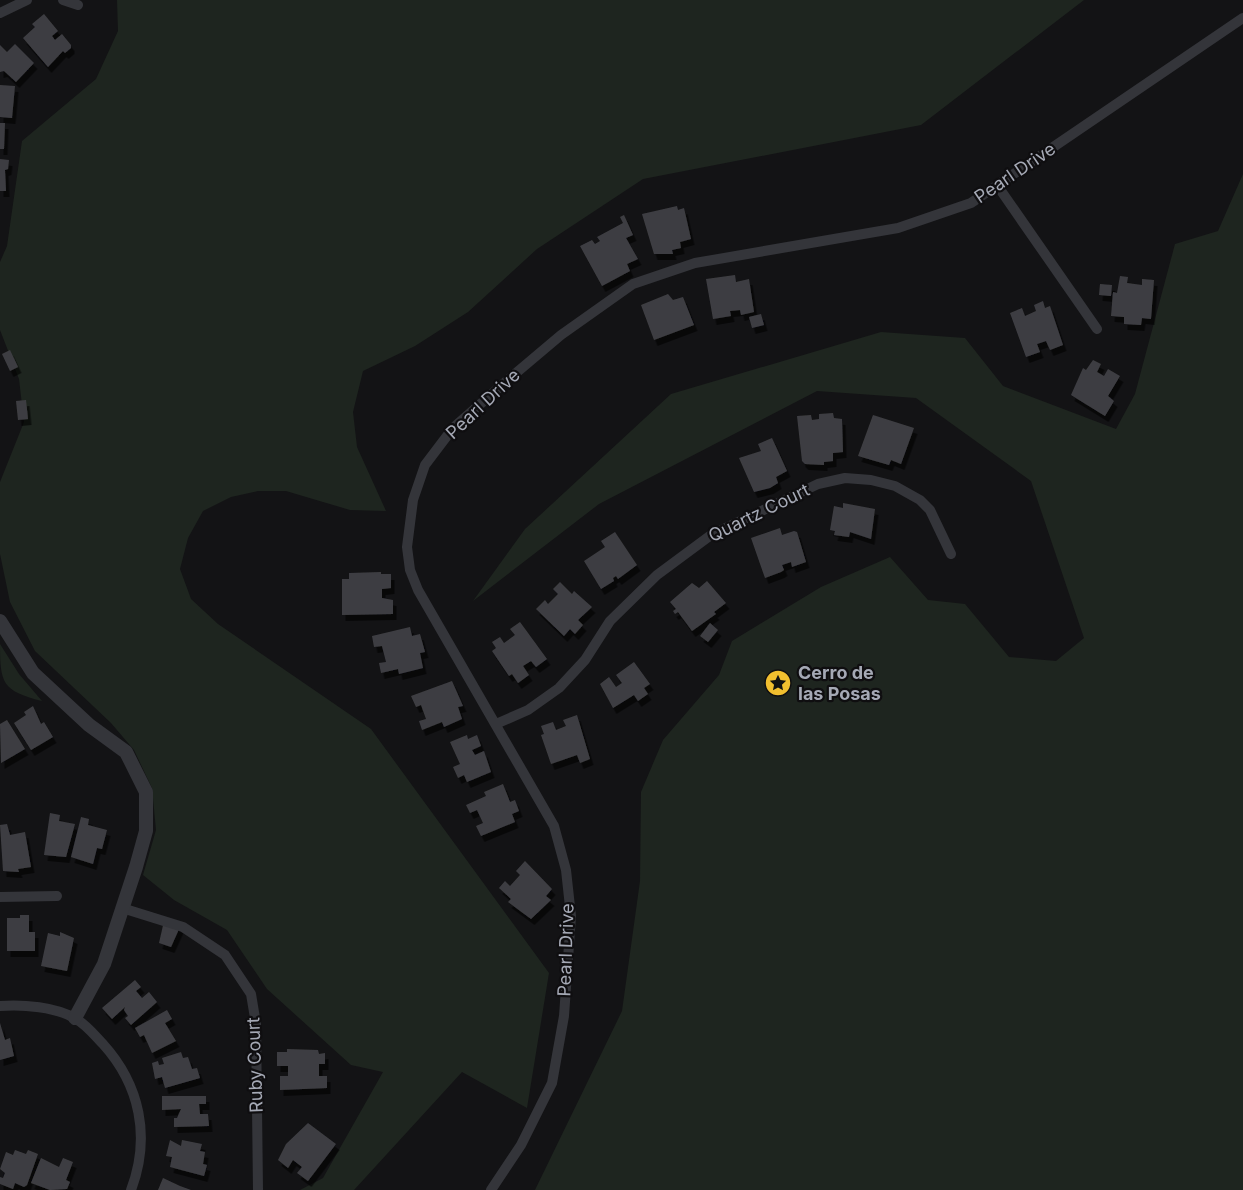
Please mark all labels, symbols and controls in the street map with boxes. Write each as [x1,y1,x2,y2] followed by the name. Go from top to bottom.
[970,138,1059,207] street label: Pearl Drive
[441,364,524,443] street label: Pearl Drive
[705,479,813,546] street label: Quartz Court
[798,662,881,704] place label: Cerro de las Posas
[763,668,793,698] place icon: Cerro de las Posas
[553,903,578,997] street label: Pearl Drive
[242,1017,267,1113] street label: Ruby Court

